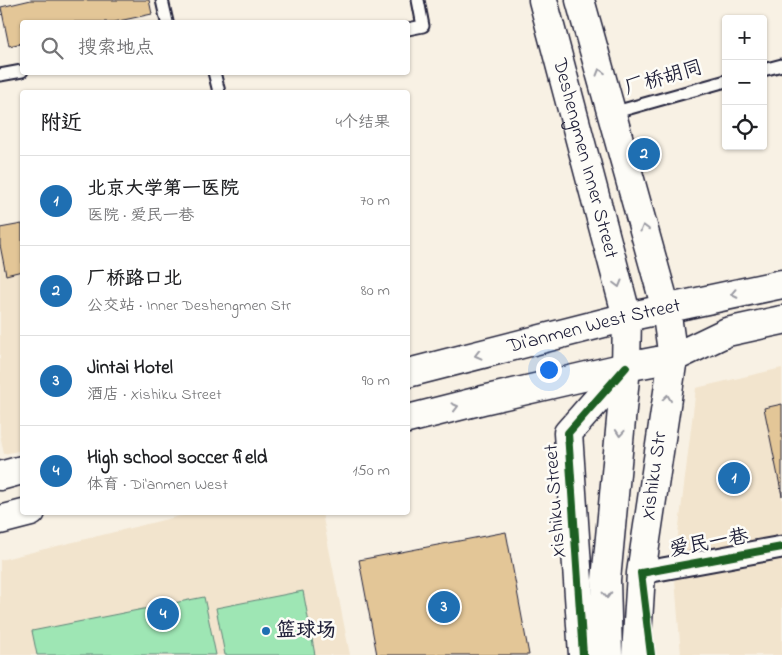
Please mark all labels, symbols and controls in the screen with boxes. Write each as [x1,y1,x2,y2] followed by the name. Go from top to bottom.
[722,15,767,150] map controls
[722,15,767,60] button: +
[20,20,410,75] search box
[38,34,66,62] icon: search
[78,35,154,62] text: 搜索地点
[544,54,625,262] street label: Deshengmen Inner Street
[622,54,706,104] street label: 厂桥胡同
[722,60,767,105] button: −
[596,68,606,77] one-way arrow
[722,105,767,150] button: locate
[40,109,82,139] text: 附近
[335,111,390,135] text: 4个结果
[628,135,660,173] pin: 2
[87,176,239,203] text: 北京大学第一医院
[53,189,59,213] text: 1
[360,189,390,213] text: 70 m
[87,204,194,228] text: 医院 · 爱民一巷
[640,225,650,233] one-way arrow
[87,266,182,293] text: 厂桥路口北
[52,279,60,303] text: 2
[361,279,390,303] text: 80 m
[613,279,623,287] one-way arrow
[730,289,739,299] one-way arrow
[504,291,684,362] street label: Di'anmen West Street
[87,294,291,318] text: 公交站 · Inner Deshengmen Str
[474,349,483,360] one-way arrow
[87,355,173,382] text: Jintai Hotel
[536,357,562,383] your location
[53,369,59,393] text: 3
[362,369,390,393] text: 90 m
[87,383,222,407] text: 酒店 · Xishiku Street
[661,394,671,403] one-way arrow
[450,402,459,413] one-way arrow
[615,429,626,437] one-way arrow
[634,429,676,522] street label: Xishiku Str
[538,443,574,559] street label: Xishiku Street
[87,445,267,472] text: High school soccer field
[53,459,59,483] text: 4
[352,459,390,483] text: 150 m
[718,459,750,497] pin: 1
[87,473,228,497] text: 体育 · Di'anmen West
[667,523,752,565] street label: 爱民一巷
[428,588,460,626] pin: 3
[602,592,612,599] one-way arrow
[147,595,179,633] pin: 4
[276,617,336,646] place label: 篮球场
[260,625,272,637] marker: 篮球场

